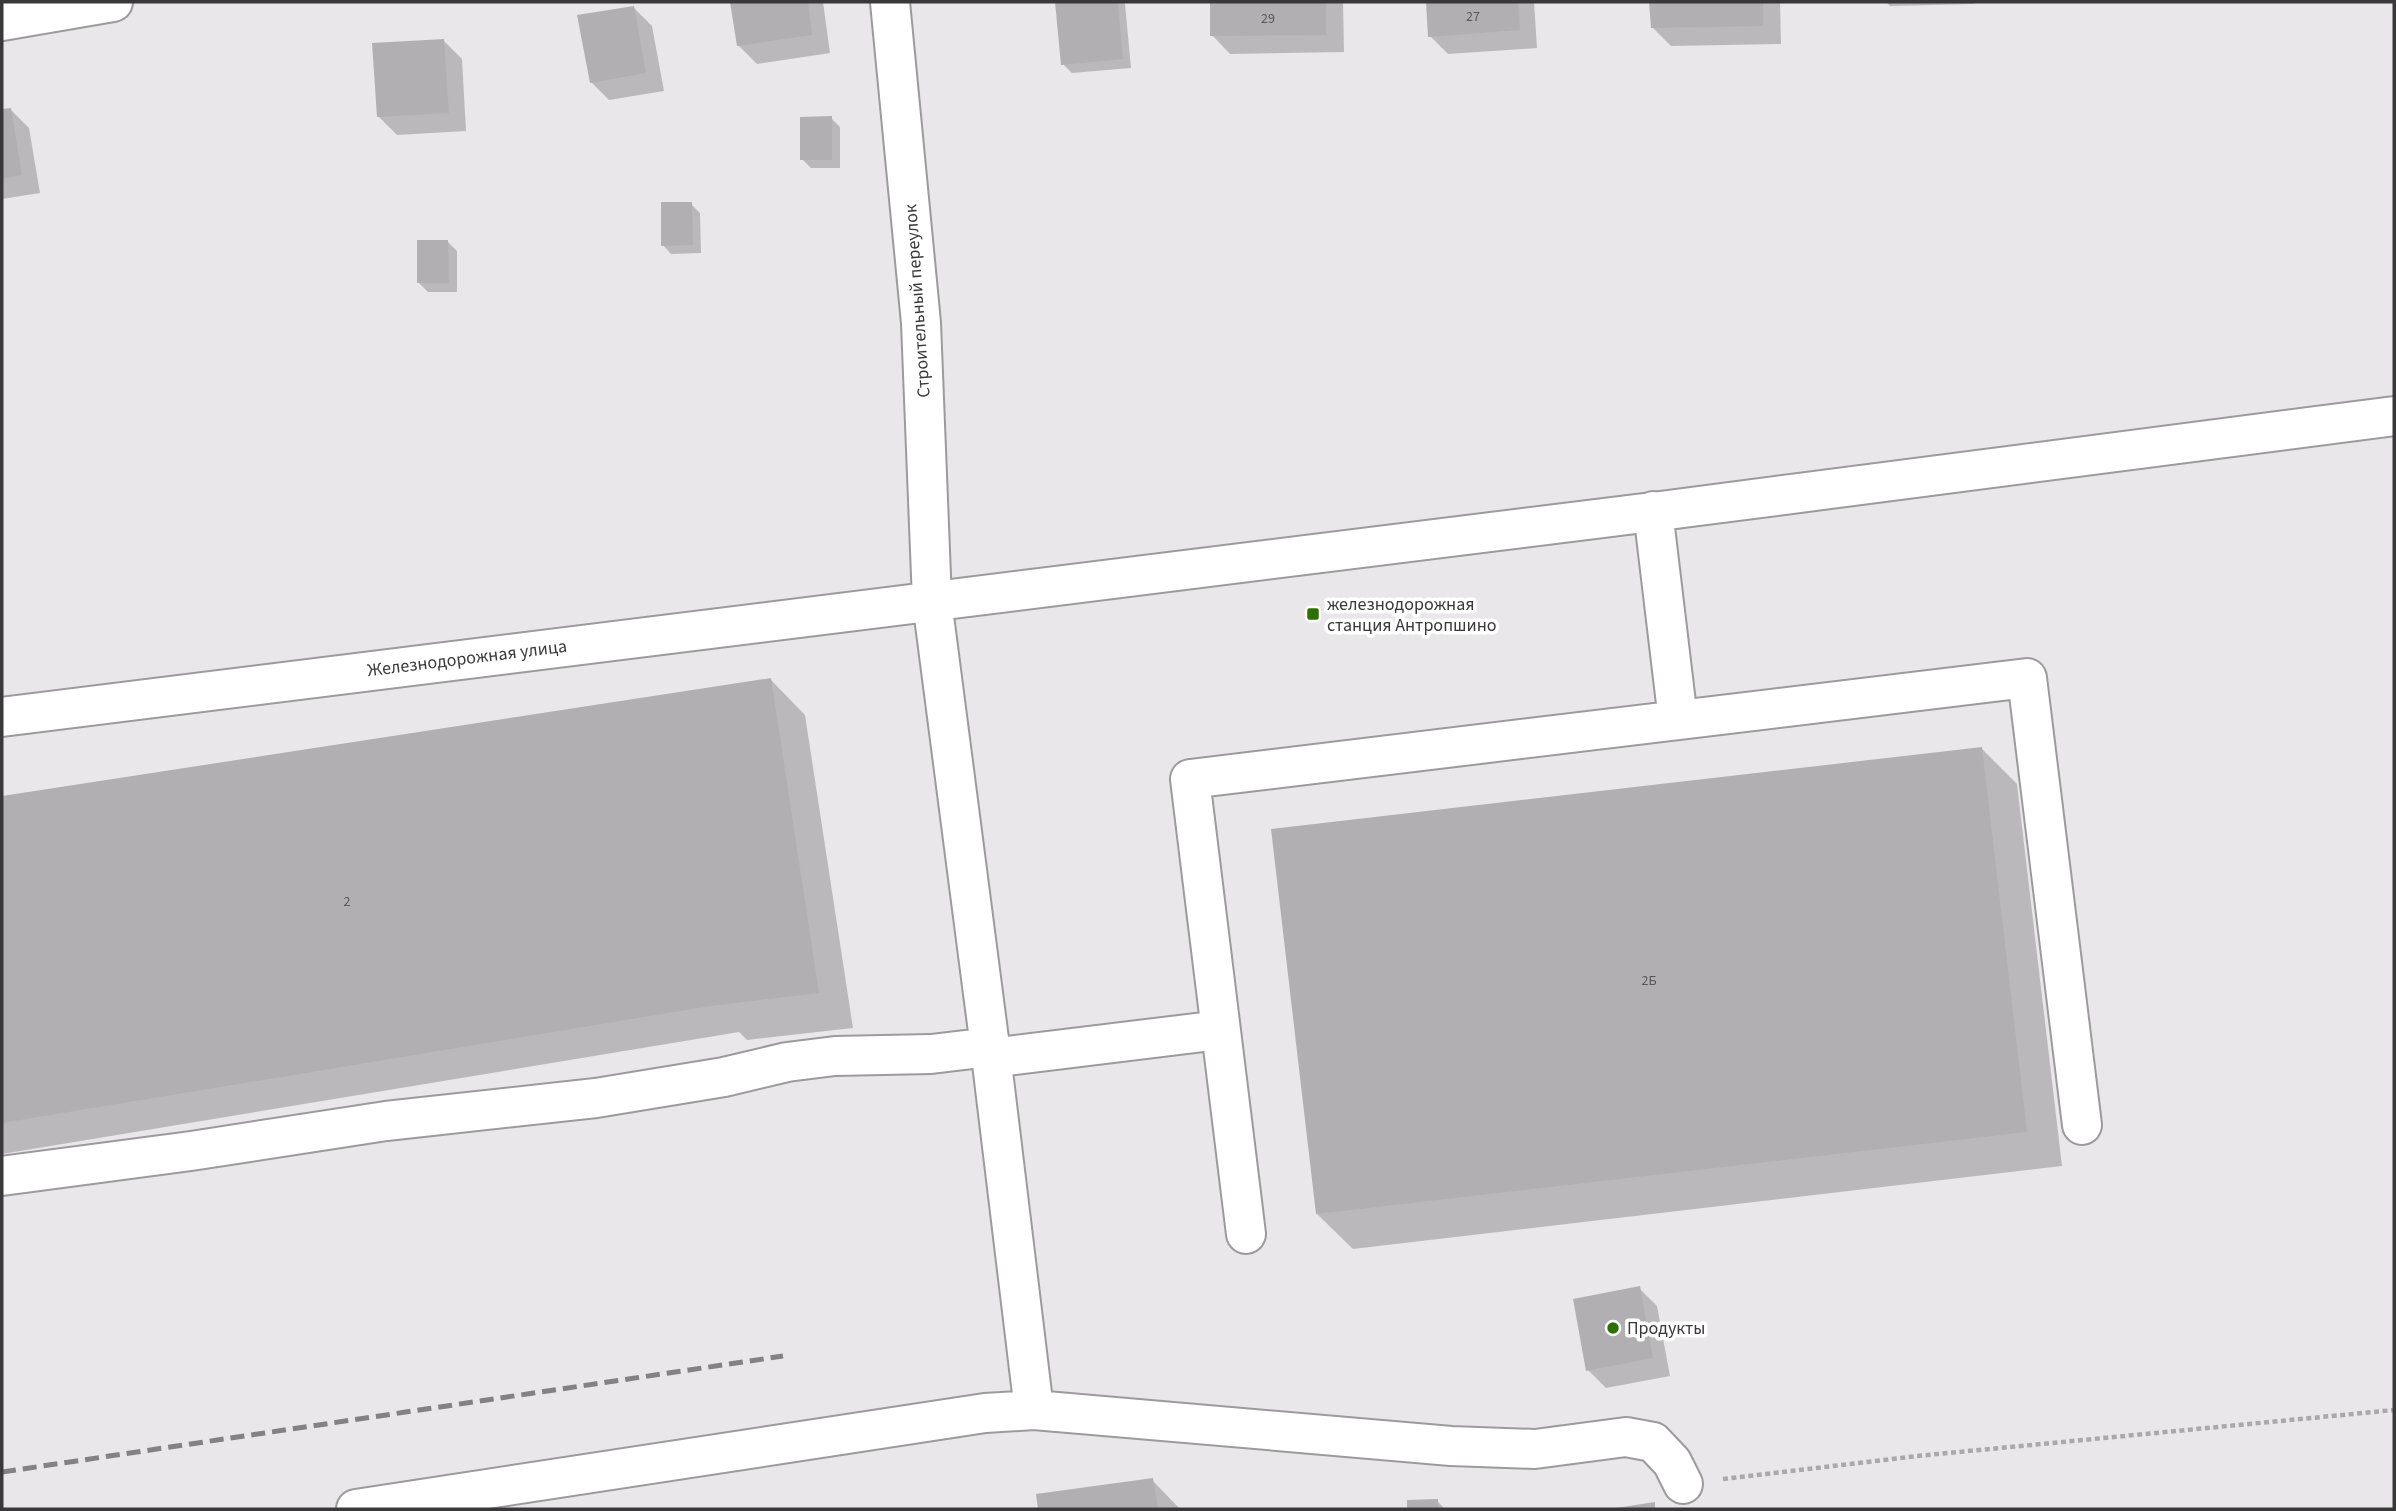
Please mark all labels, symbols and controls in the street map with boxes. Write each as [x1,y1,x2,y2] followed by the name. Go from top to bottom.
[1466,7,1480,27] house number: 27
[1261,9,1275,29] house number: 29
[898,203,937,398] street label: Строительный переулок
[1327,592,1497,638] place label: железнодорожная станция Антропшино
[1305,606,1321,622] marker: железнодорожная станция Антропшино
[366,634,568,683] street label: Железнодорожная улица
[344,892,351,912] house number: 2
[1641,971,1657,991] house number: 2Б
[1627,1316,1705,1341] place label: Продукты
[1605,1320,1621,1336] marker: Продукты

